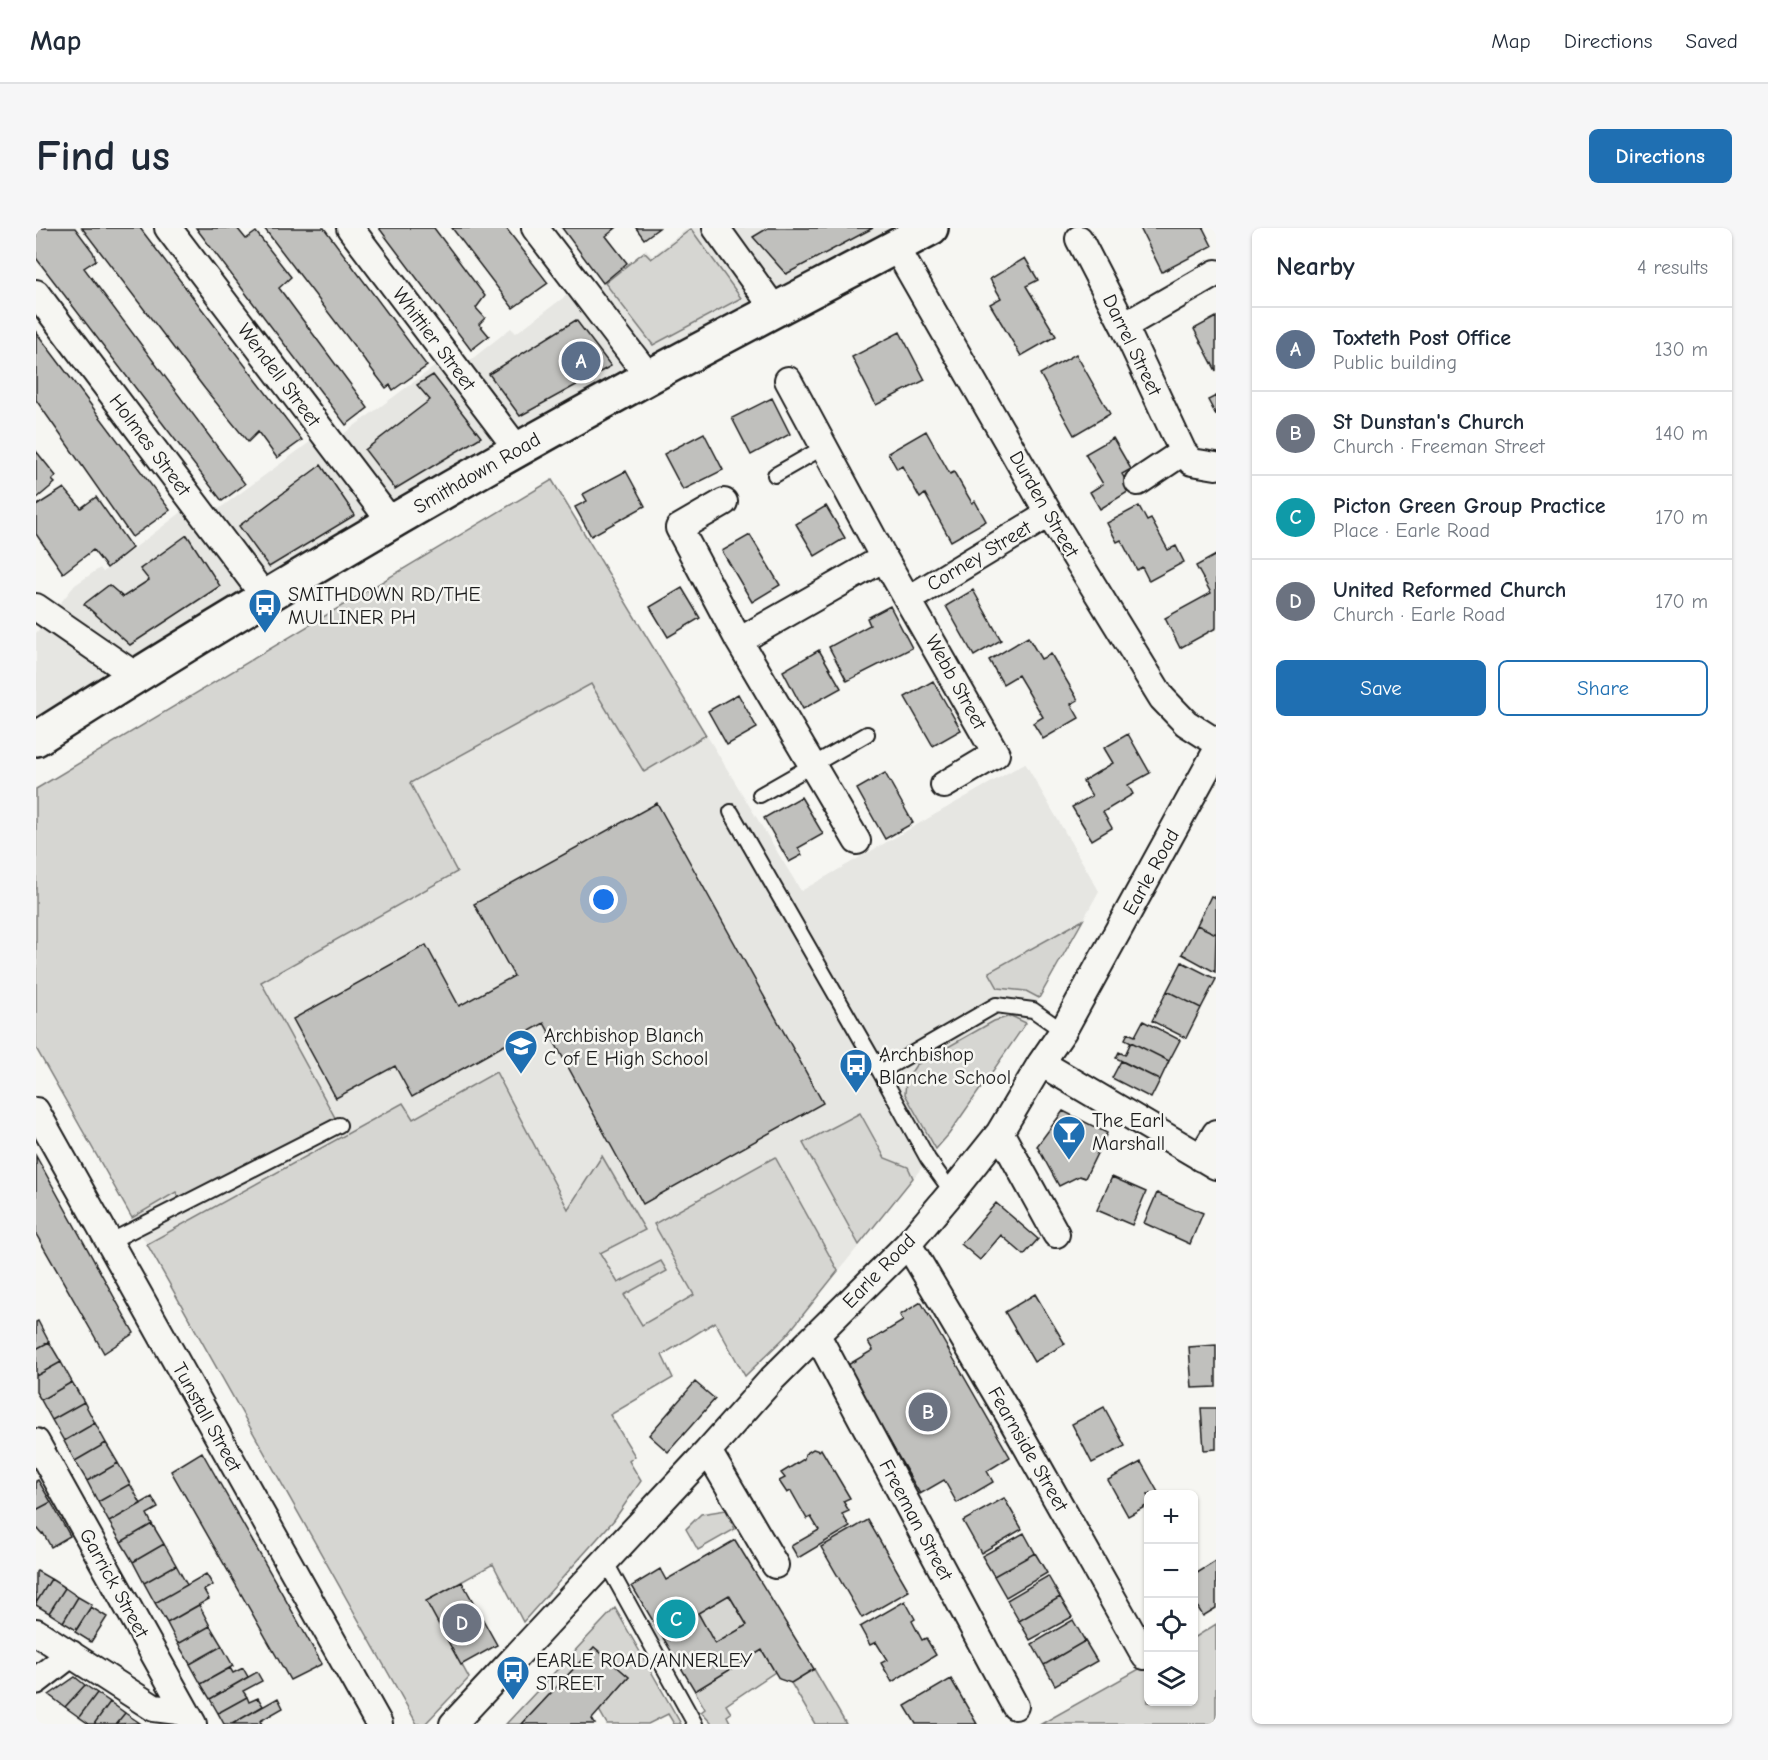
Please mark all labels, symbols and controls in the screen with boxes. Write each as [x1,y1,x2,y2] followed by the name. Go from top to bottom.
[30,25,81,57] text: Map
[1491,29,1531,53] text: Map
[1564,29,1653,53] text: Directions
[1686,29,1738,53] text: Saved
[1589,129,1732,183] button: Directions
[36,132,170,181] text: Find us
[1276,252,1355,282] text: Nearby
[1637,256,1708,279] text: 4 results
[388,283,481,396] street label: Whittier Street
[1098,291,1167,400] street label: Darrel Street
[233,319,326,432] street label: Wendell Street
[1333,325,1511,351] text: Toxteth Post Office
[562,338,600,384] pin: A
[1290,338,1301,361] text: A
[1655,338,1708,361] text: 130 m
[1333,351,1457,374] text: Public building
[104,390,196,501] street label: Holmes Street
[1333,409,1524,435] text: St Dunstan's Church
[1289,422,1302,445] text: B
[1655,422,1708,445] text: 140 m
[410,427,544,519] street label: Smithdown Road
[1333,435,1545,458] text: Church · Freeman Street
[1004,447,1084,562] street label: Durden Street
[1333,493,1606,519] text: Picton Green Group Practice
[1289,506,1302,529] text: C
[1655,506,1708,529] text: 170 m
[923,515,1036,596] street label: Corney Street
[1333,519,1490,542] text: Place · Earle Road
[1333,577,1566,603] text: United Reformed Church
[288,583,481,629] place label: SMITHDOWN RD/THE MULLINER PH
[247,587,283,634] bus stop icon: SMITHDOWN RD/THE MULLINER PH
[1289,590,1302,613] text: D
[1655,590,1708,613] text: 170 m
[1333,603,1505,626] text: Church · Earle Road
[921,631,992,734] street label: Webb Street
[1276,660,1486,716] button: Save
[1498,660,1708,716] button: Share
[1118,825,1184,919] street label: Earle Road
[589,885,618,914] your location
[544,1024,708,1070] place label: Archbishop Blanch C of E High School
[503,1028,539,1075] school or university icon: Archbishop Blanch C of E High School
[879,1043,1011,1089] place label: Archbishop Blanche School
[838,1047,874,1094] bus stop icon: Archbishop Blanche School
[1092,1109,1165,1155] place label: The Earl Marshall
[1051,1114,1087,1161] bar icon: The Earl Marshall
[838,1229,920,1313] street label: Earle Road
[168,1358,247,1477] street label: Tunstall Street
[983,1383,1074,1516] street label: Fearnside Street
[908,1390,948,1434] pin: B
[874,1456,958,1586] street label: Freeman Street
[1144,1490,1198,1706] map controls
[1144,1490,1198,1544] button: +
[75,1524,154,1643] street label: Garrick Street
[1144,1544,1198,1598] button: −
[656,1596,696,1642] pin: C
[1144,1598,1198,1652] button: locate
[442,1600,482,1646] pin: D
[536,1649,753,1695] place label: EARLE ROAD/ANNERLEY STREET
[1144,1652,1198,1706] button: layers
[495,1654,531,1701] bus stop icon: EARLE ROAD/ANNERLEY STREET

